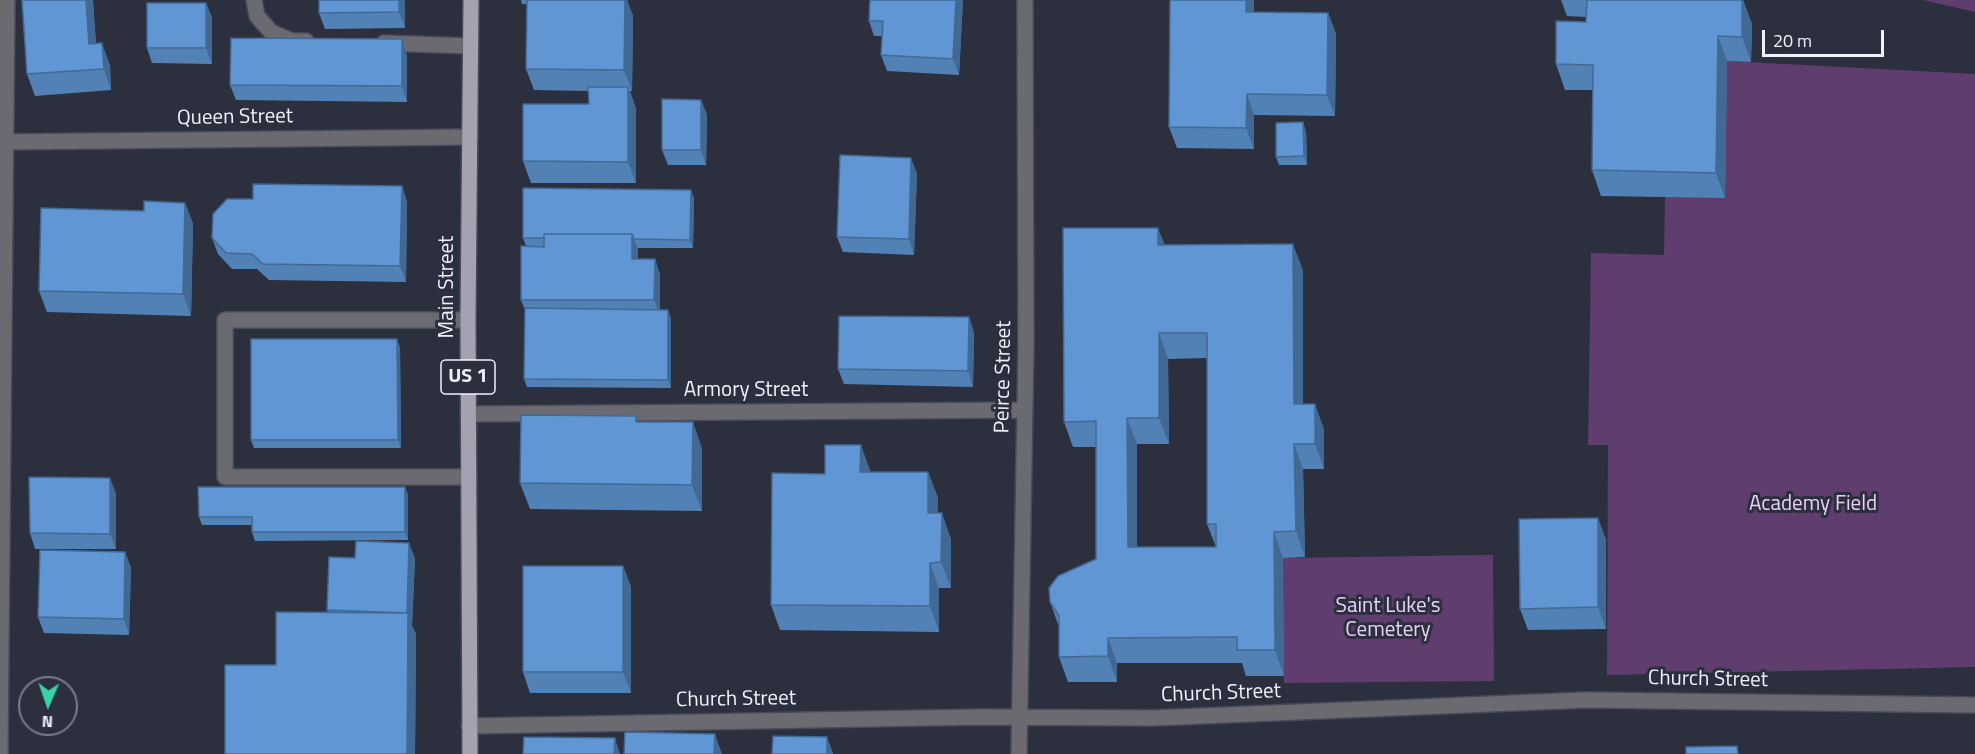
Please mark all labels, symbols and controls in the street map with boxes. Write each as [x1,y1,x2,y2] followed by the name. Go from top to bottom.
[1765,18,1886,56] scale bar
[1773,27,1812,54] text: 20 m
[177,104,293,132] street label: Queen Street
[435,236,461,338] street label: Main Street
[990,320,1018,434] street label: Peirce Street
[441,360,495,394] road number: US 1
[684,378,808,404] street label: Armory Street
[1749,492,1877,518] park label: Academy Field
[1336,594,1440,644] park label: Saint Luke's Cemetery
[1648,666,1768,694] street label: Church Street
[18,676,78,736] north arrow
[1161,679,1281,709] street label: Church Street
[676,686,796,714] street label: Church Street
[41,710,53,734] text: N

